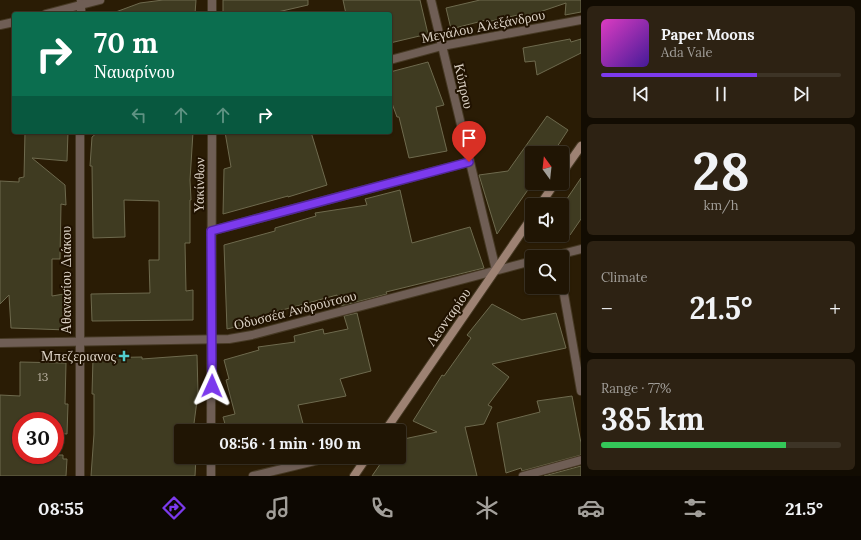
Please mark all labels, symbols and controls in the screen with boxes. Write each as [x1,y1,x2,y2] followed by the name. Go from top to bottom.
[419,5,547,47] street label: Μεγάλου Αλεξάνδρου
[94,25,158,61] text: 70 m
[661,25,755,44] text: Paper Moons
[28,28,80,80] icon: right
[661,44,713,61] text: Ada Vale
[94,60,175,83] text: Ναυαρίνου
[450,62,478,111] street label: Κύπρου
[630,83,652,105] icon: previous
[710,83,732,105] icon: pause
[790,83,812,105] icon: next
[128,104,150,126] icon: left
[170,104,192,126] icon: ahead
[212,104,234,126] icon: ahead
[254,104,276,126] icon: right
[452,121,486,162] pin
[458,127,480,149] icon: arrive
[692,138,750,204] text: 28
[525,146,569,190] north arrow
[525,146,569,294] map controls
[190,157,208,213] street label: Υακίνθων
[703,197,739,214] text: km/h
[525,198,569,242] button: sound
[57,226,75,334] street label: Αθανασίου Διάκου
[525,250,569,294] button: search
[601,269,648,286] text: Climate
[421,284,475,350] street label: Λεονταρίου
[232,286,358,334] street label: Οδυσσέα Ανδρούτσου
[690,289,752,327] text: 21.5°
[601,294,613,322] text: −
[829,294,841,322] text: +
[41,347,116,365] place label: Μπεζεριανος
[119,351,129,361] marker: Μπεζεριανος
[191,365,233,407] position arrow
[37,369,49,384] house number: 13
[601,380,671,397] text: Range · 77%
[601,400,704,438] text: 385 km
[12,412,64,464] speed limit sign: 30
[219,434,361,453] text: 08:56 · 1 min · 190 m
[160,494,188,522] icon: directions
[264,494,292,522] icon: music
[368,494,396,522] icon: phone
[473,494,501,522] icon: climate
[577,494,605,522] icon: car
[681,494,709,522] icon: filters
[38,497,84,520] text: 08:55
[785,497,823,520] text: 21.5°

